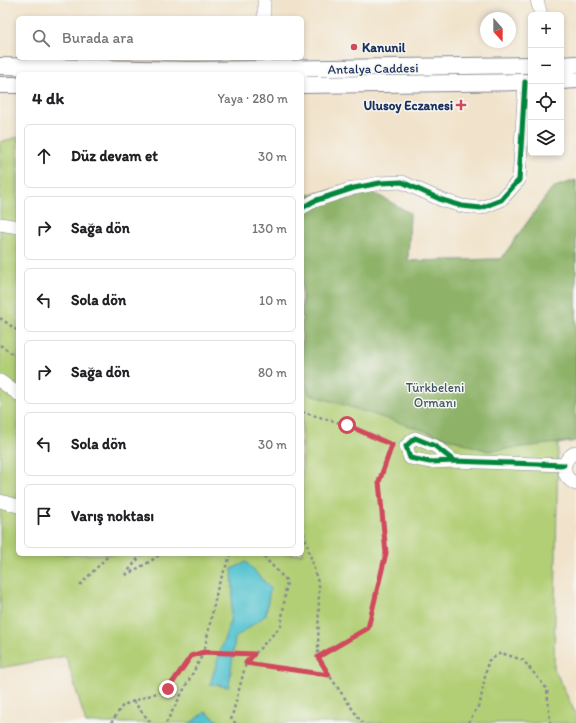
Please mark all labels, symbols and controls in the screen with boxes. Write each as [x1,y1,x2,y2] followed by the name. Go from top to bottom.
[480,12,516,48] north arrow
[528,12,564,156] map controls
[528,12,564,48] button: +
[16,16,304,60] search box
[30,27,52,49] icon: search
[62,29,134,47] text: Burada ara
[362,40,406,55] place label: Kanunil
[349,42,359,52] marker: Kanunil
[528,48,564,84] button: −
[327,60,419,77] street label: Antalya Caddesi
[528,84,564,120] button: locate
[32,88,64,108] text: 4 dk
[218,91,288,106] text: Yaya · 280 m
[363,98,453,114] place label: Ulusoy Eczanesi
[456,100,466,110] marker: Ulusoy Eczanesi
[528,120,564,156] button: layers
[33,145,55,167] icon: ahead
[71,147,158,165] text: Düz devam et
[258,149,287,164] text: 30 m
[33,217,55,239] icon: right
[71,219,130,237] text: Sağa dön
[252,221,287,236] text: 130 m
[33,289,55,311] icon: left
[71,291,126,309] text: Sola dön
[259,293,287,308] text: 10 m
[33,361,55,383] icon: right
[71,363,130,381] text: Sağa dön
[258,365,287,380] text: 80 m
[406,380,464,410] park label: Türkbeleni Ormanı
[338,416,356,434] route start
[33,433,55,455] icon: left
[71,435,126,453] text: Sola dön
[258,437,287,452] text: 30 m
[33,505,55,527] icon: arrive
[71,507,154,525] text: Varış noktası
[159,680,177,698] route end

